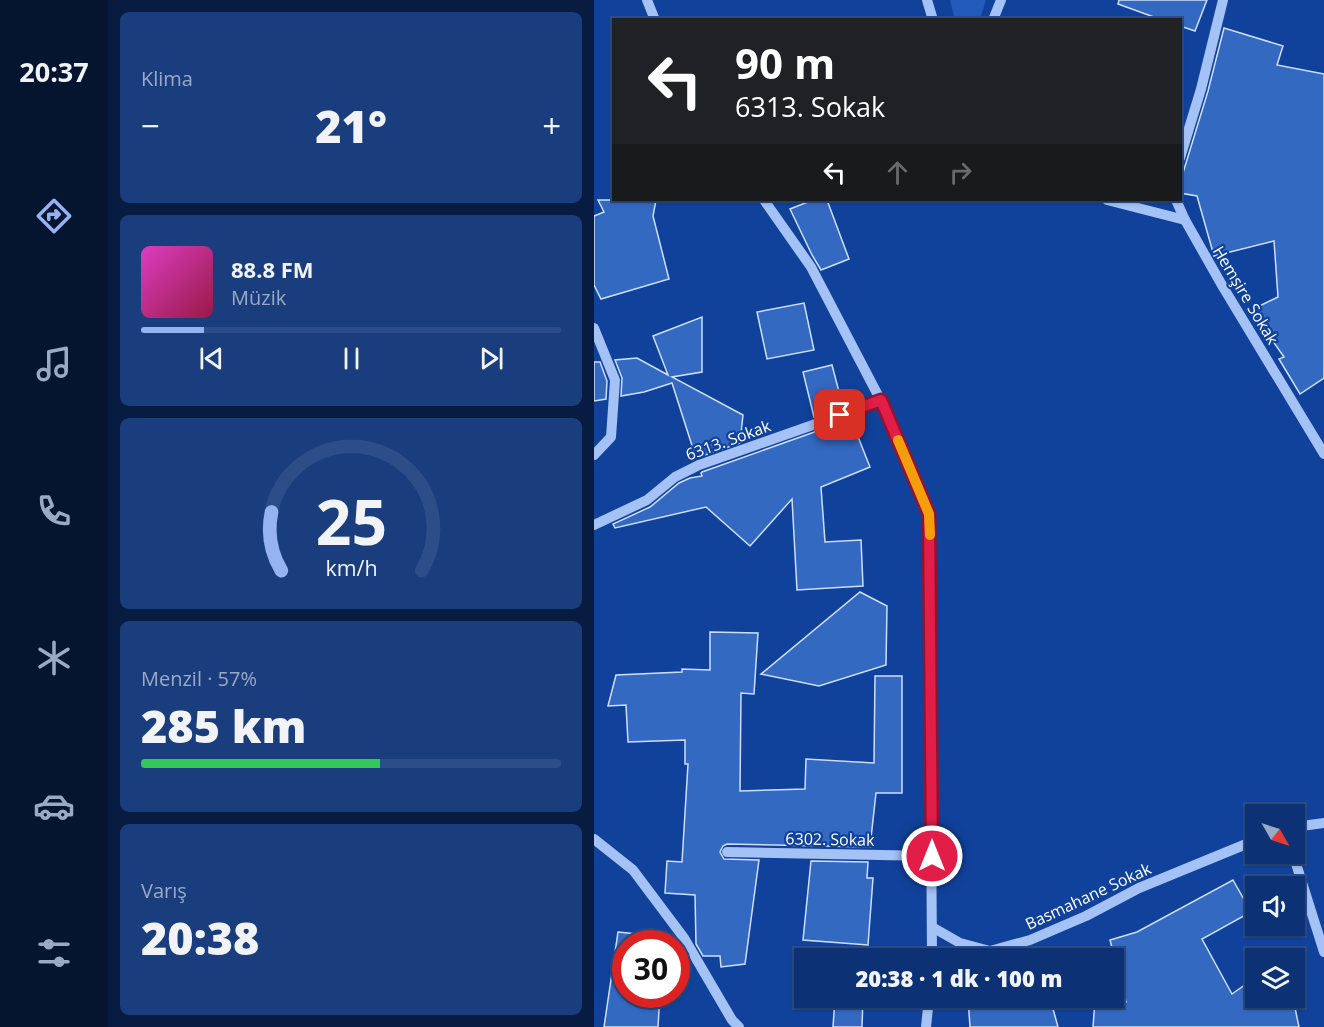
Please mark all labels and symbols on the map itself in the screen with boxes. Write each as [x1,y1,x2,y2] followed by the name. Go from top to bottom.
[1208,242,1284,349] street label: Hemşire Sokak
[814,389,865,440] pin
[682,414,774,466] street label: 6313. Sokak
[1245,804,1305,864] north arrow
[900,824,964,888] position arrow
[785,827,875,851] street label: 6302. Sokak
[1022,857,1155,935] street label: Basmahane Sokak
[612,930,690,1008] speed limit sign: 30

